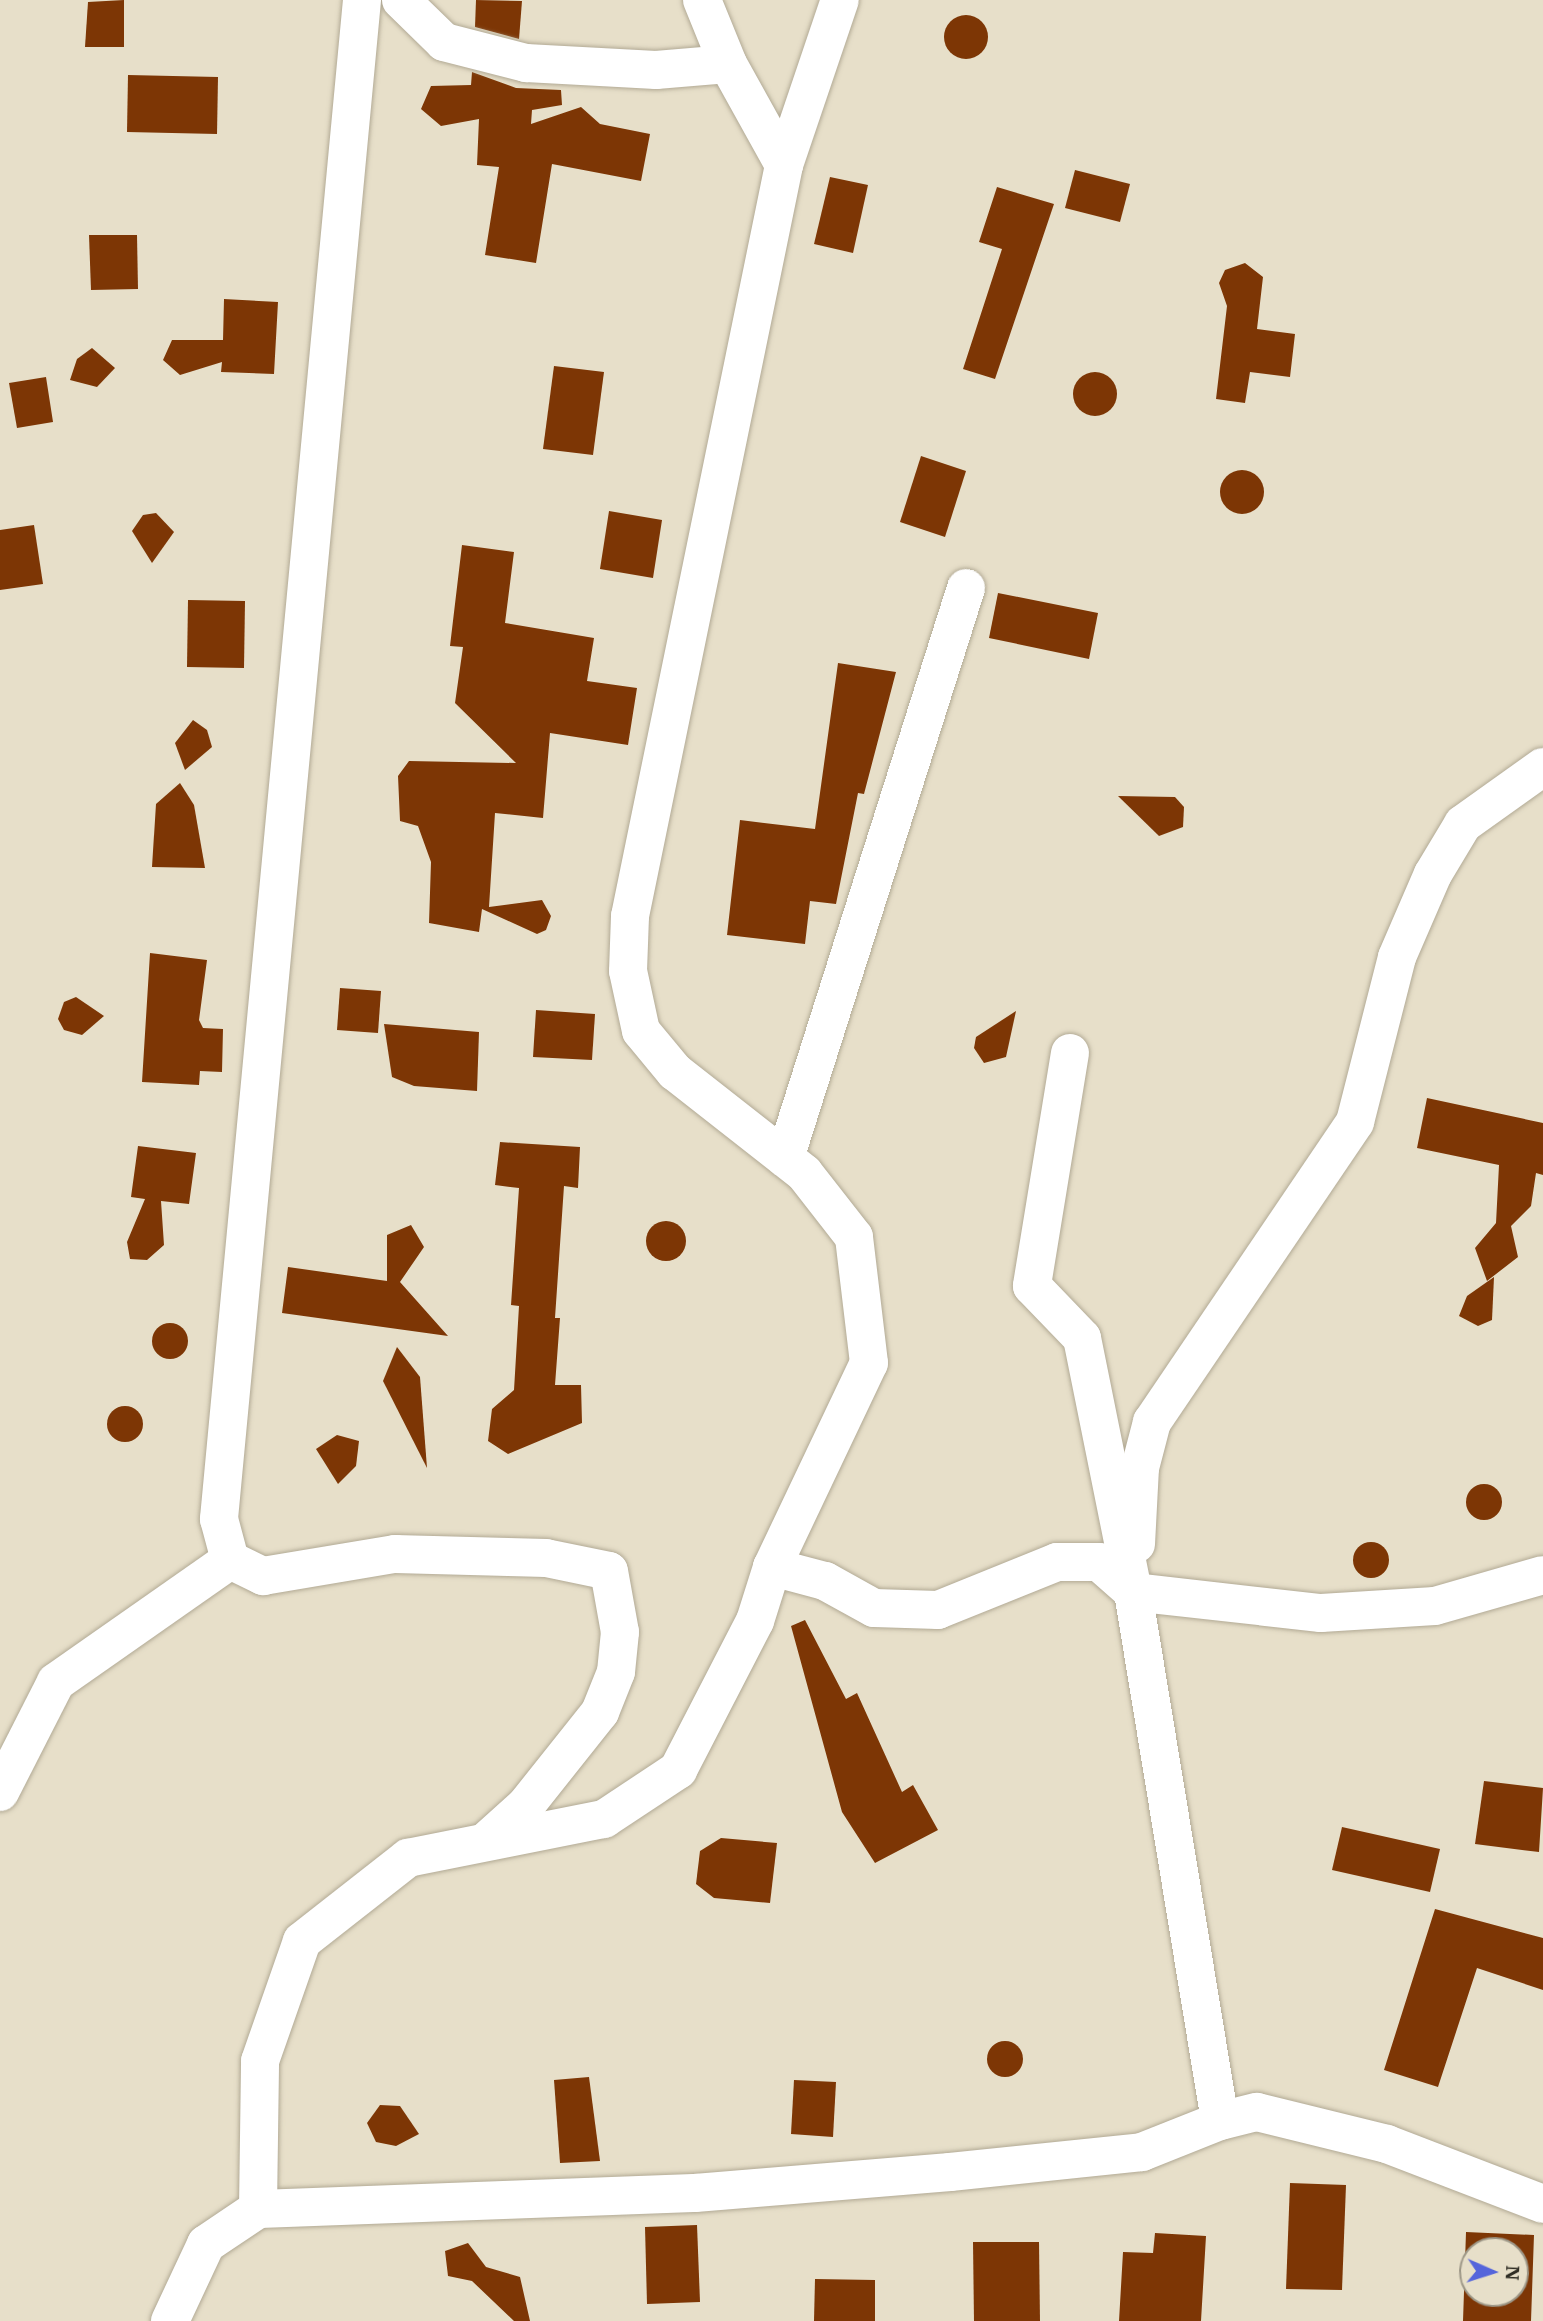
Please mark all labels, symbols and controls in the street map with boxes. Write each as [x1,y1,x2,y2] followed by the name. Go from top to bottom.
[1459,2237,1529,2307] north arrow
[1501,2265,1525,2281] text: N

